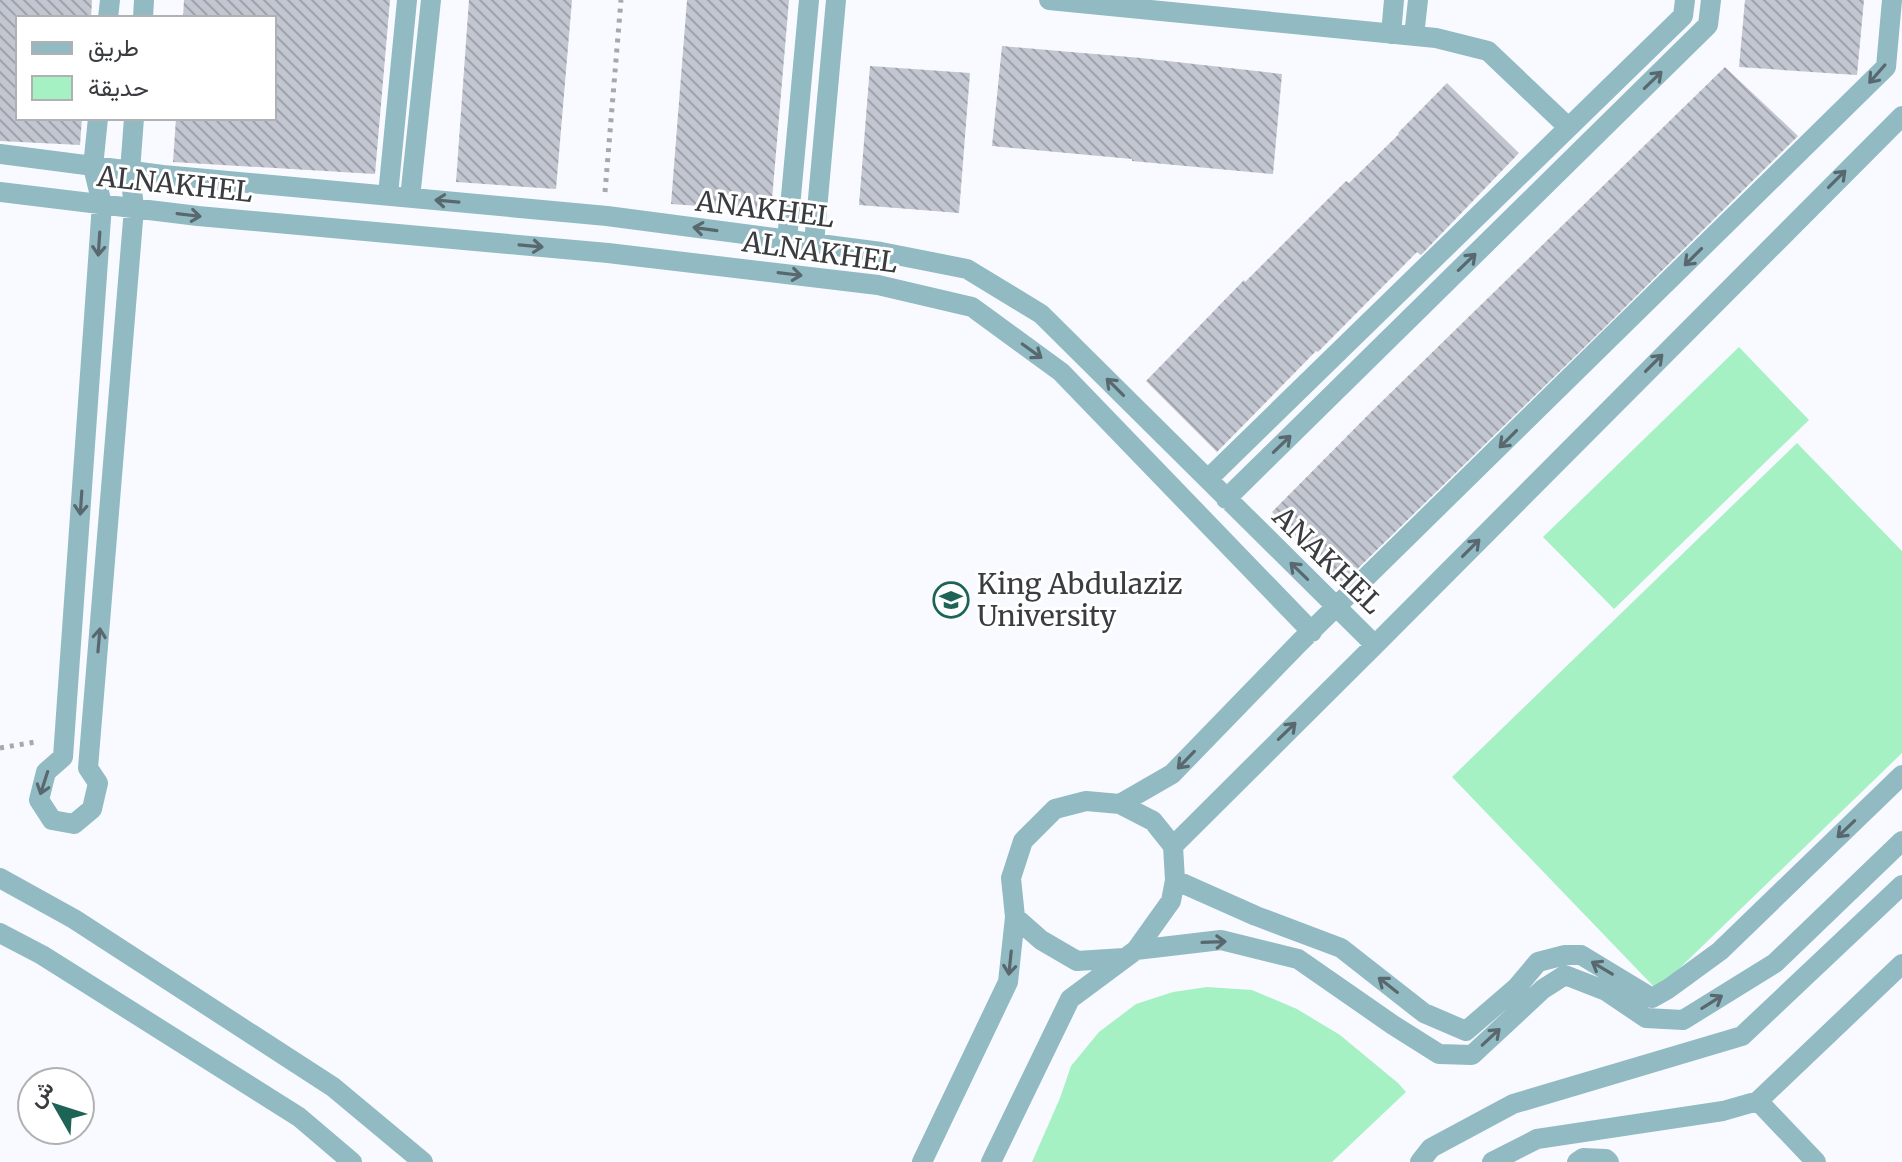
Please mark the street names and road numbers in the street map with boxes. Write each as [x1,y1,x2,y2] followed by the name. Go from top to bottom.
[94,158,255,210] street label: ALNAKHEL
[693,183,836,235] street label: ANAKHEL
[739,223,900,281] street label: ALNAKHEL
[1265,498,1391,621] street label: ANAKHEL

